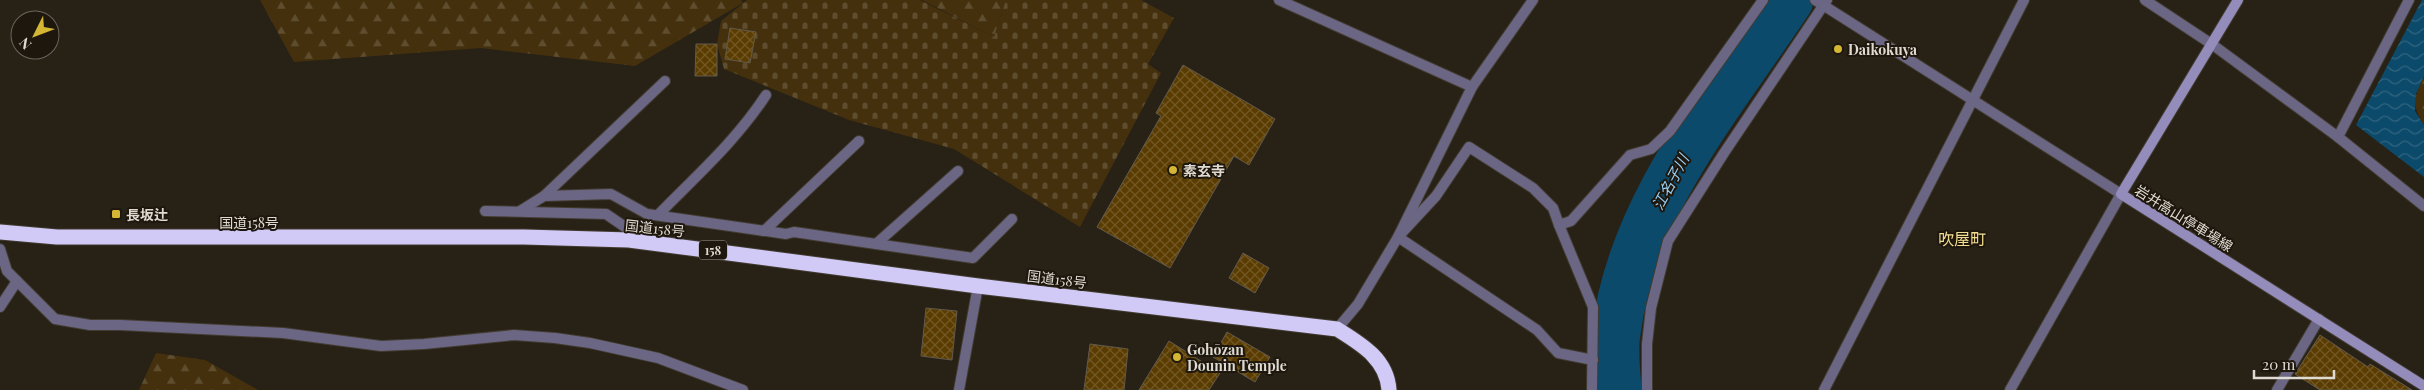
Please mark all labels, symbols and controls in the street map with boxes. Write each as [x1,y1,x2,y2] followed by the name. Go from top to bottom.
[10,10,60,60] north arrow
[15,34,35,54] text: N
[1848,40,1918,59] place label: Daikokuya
[1832,43,1844,55] marker: Daikokuya
[1647,149,1694,213] water label: 江名子川
[1183,161,1225,180] place label: 素玄寺
[1167,164,1179,176] marker: 素玄寺
[2131,180,2237,256] street label: 岩井高山停車場線
[126,205,168,224] place label: 長坂辻
[110,208,122,220] marker: 長坂辻
[219,213,279,232] street label: 国道158号
[624,215,686,241] street label: 国道158号
[1938,228,1986,249] district label: 吹屋町
[699,240,727,260] road number: 158
[1026,266,1088,292] street label: 国道158号
[1187,340,1287,375] place label: Gohōzan Dounin Temple
[2254,348,2334,380] scale bar
[1171,351,1183,363] marker: Gohōzan Dounin Temple
[2262,354,2296,374] text: 20 m

